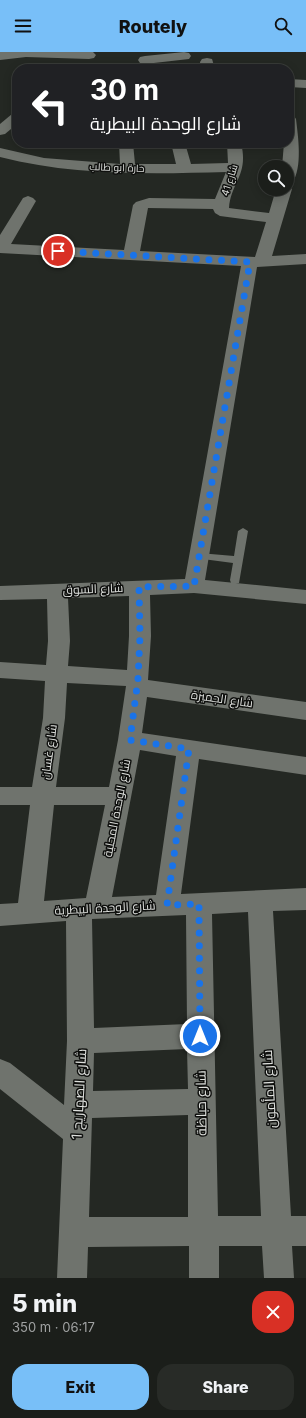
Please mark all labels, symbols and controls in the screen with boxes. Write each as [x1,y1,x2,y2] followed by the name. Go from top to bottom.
[12,15,34,37] icon: menu
[272,15,294,37] icon: search
[119,16,187,37] text: Routely
[90,73,159,107] text: 30 m
[24,80,76,132] icon: left
[90,113,241,134] text: شارع الوحدة البيطرية
[89,160,145,174] street label: حارة ابو طالب
[258,160,294,196] map controls
[258,160,294,196] button: search
[218,163,241,198] street label: شارع 41
[41,234,75,268] pin
[47,240,69,262] icon: arrive
[62,580,124,598] street label: شارع السوق
[190,687,254,711] street label: شارع الجميزة
[37,723,61,781] street label: شارع غسان
[100,758,134,858] street label: شارع الوحدة المحلية
[54,897,156,919] street label: شارع الوحدة البيطرية
[179,1015,221,1057] position arrow
[68,1048,90,1140] street label: شارع الصهاريج 1
[258,1049,280,1129] street label: شارع المأمون
[191,1070,211,1136] street label: شارع حباظة
[12,1289,77,1318] text: 5 min
[252,1291,294,1333] button: close
[12,1319,95,1335] text: 350 m · 06:17
[12,1364,149,1410] button: Exit
[157,1364,294,1410] button: Share

